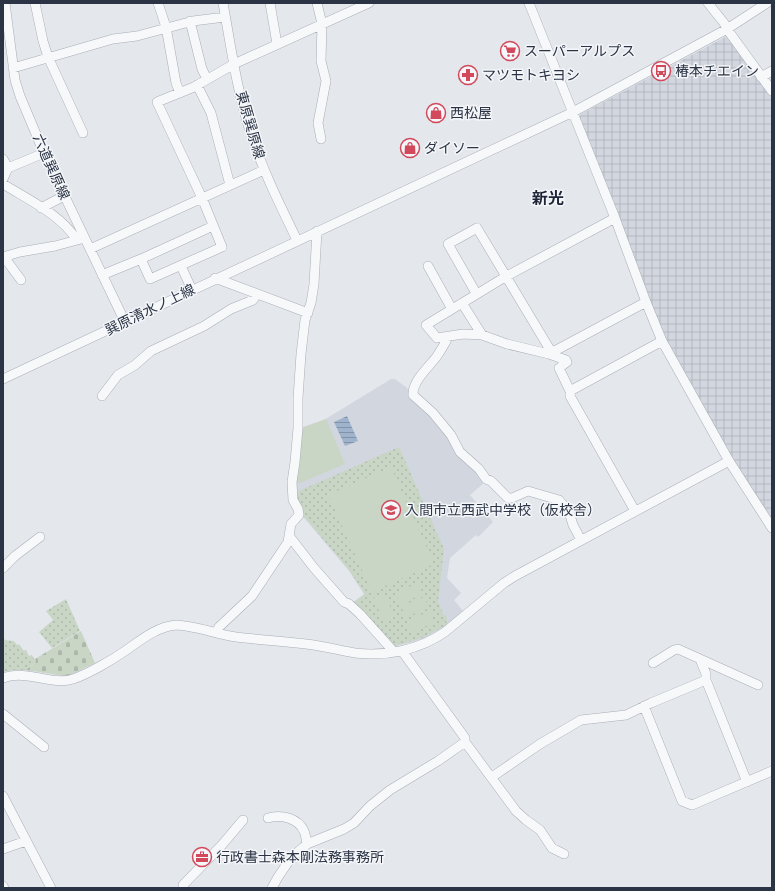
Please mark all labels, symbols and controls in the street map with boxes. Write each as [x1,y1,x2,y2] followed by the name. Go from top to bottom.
[499,40,521,62] supermarket icon: スーパーアルプス
[524,43,635,60] place label: スーパーアルプス
[650,60,672,82] bus stop icon: 椿本チエイン
[675,63,759,80] place label: 椿本チエイン
[457,64,479,86] pharmacy icon: マツモトキヨシ
[482,67,580,84] place label: マツモトキヨシ
[232,89,268,161] street label: 東原巽原線
[425,102,447,124] shop icon: 西松屋
[450,105,492,122] place label: 西松屋
[29,132,73,202] street label: 六道巽原線
[399,137,421,159] shop icon: ダイソー
[424,140,480,157] place label: ダイソー
[532,189,564,208] district label: 新光
[102,281,198,339] street label: 巽原清水ノ上線
[380,499,402,521] school or university icon: 入間市立西武中学校（仮校舎）
[405,502,601,519] place label: 入間市立西武中学校（仮校舎）
[191,846,213,868] office icon: 行政書士森本剛法務事務所
[216,849,384,866] place label: 行政書士森本剛法務事務所

